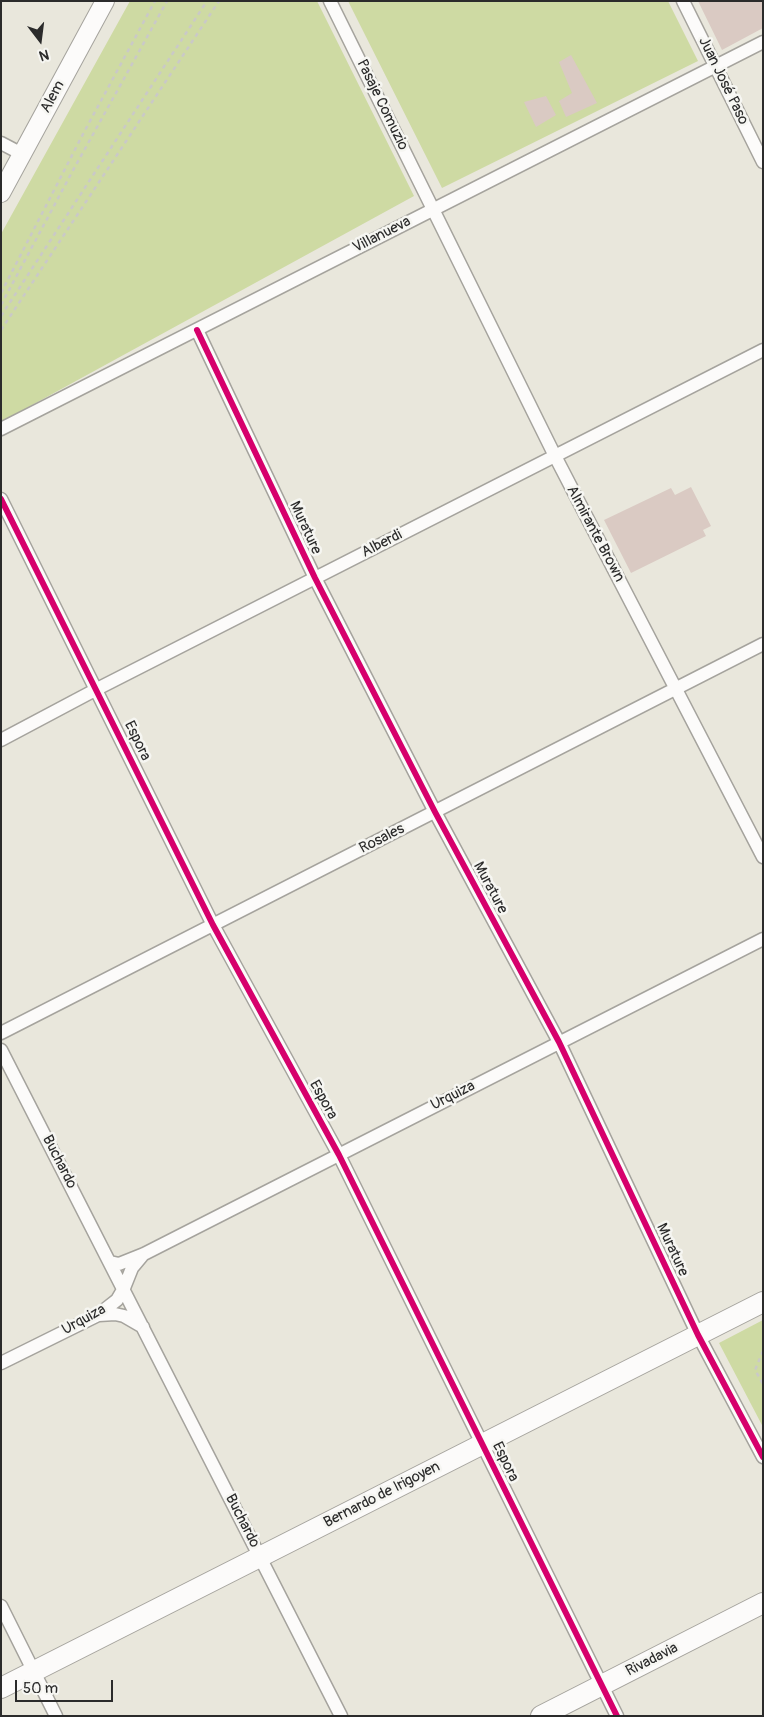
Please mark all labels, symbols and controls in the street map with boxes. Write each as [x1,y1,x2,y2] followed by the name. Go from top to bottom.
[15,15,65,65] north arrow
[694,34,752,128] street label: Juan José Paso
[37,46,51,64] text: N
[352,57,412,153] street label: Pasaje Comuzio
[37,78,69,116] street label: Alem
[350,213,414,257] street label: Villanueva
[562,483,628,585] street label: Almirante Brown
[285,499,325,557] street label: Murature
[359,526,405,562] street label: Alberdi
[120,718,154,764] street label: Espora
[356,820,408,858] street label: Rosales
[469,859,511,917] street label: Murature
[305,1077,341,1123] street label: Espora
[428,1077,478,1115] street label: Urquiza
[38,1132,80,1192] street label: Buchardo
[652,1221,692,1279] street label: Murature
[59,1301,109,1339] street label: Urquiza
[488,1439,522,1485] street label: Espora
[321,1458,443,1532] street label: Bernardo de Irigoyen
[221,1491,263,1551] street label: Buchardo
[623,1639,681,1681] street label: Rivadavia
[18,1670,115,1702] scale bar
[23,1679,58,1698] text: 50 m

